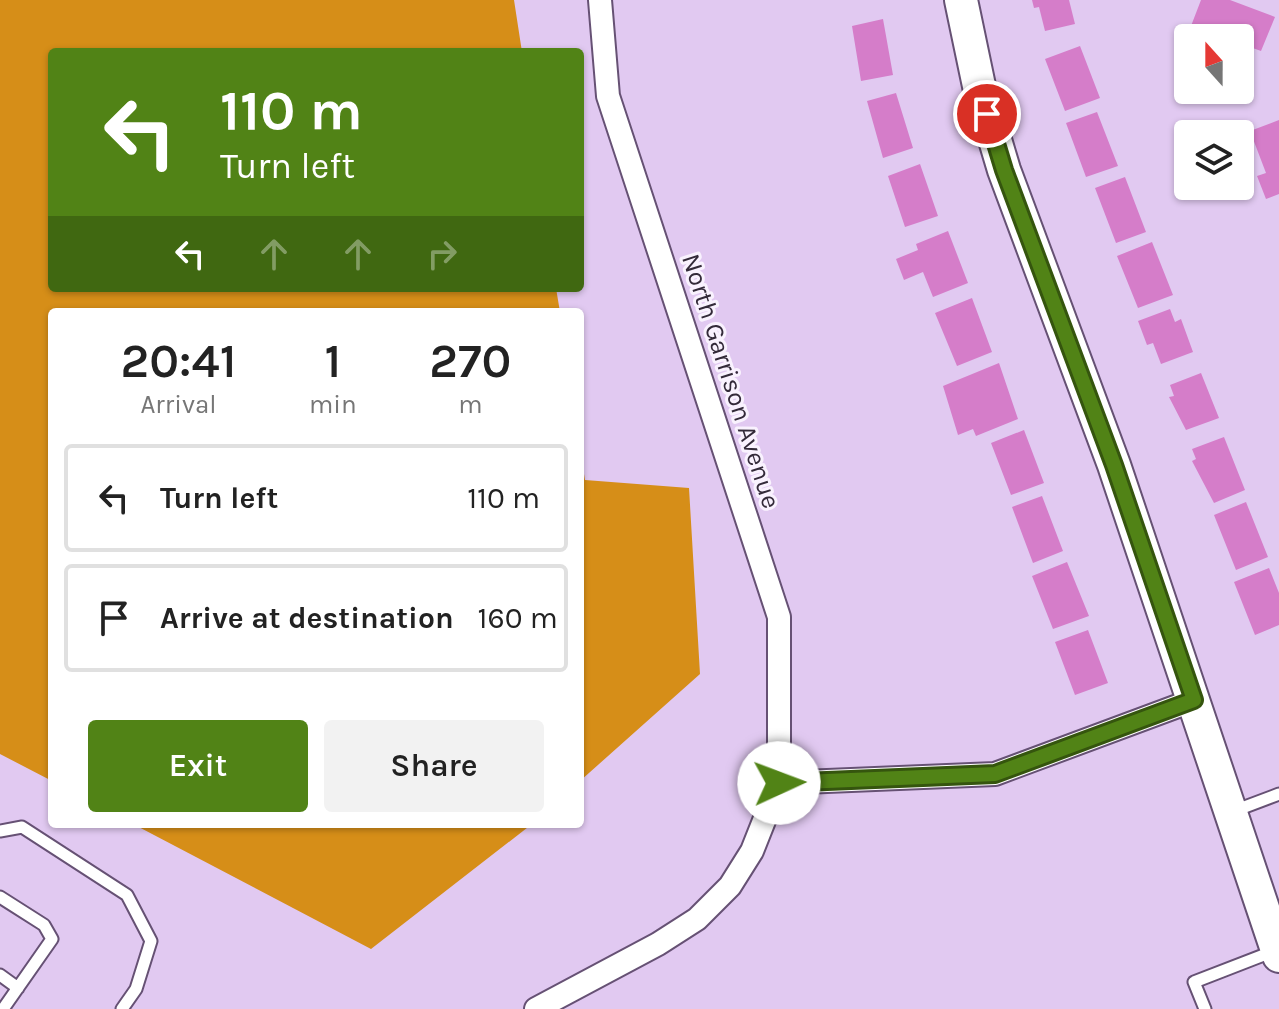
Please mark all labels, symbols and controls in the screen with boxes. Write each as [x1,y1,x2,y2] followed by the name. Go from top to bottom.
[1174,24,1254,104] north arrow
[1174,24,1254,200] map controls
[220,78,363,143] text: 110 m
[88,80,192,184] icon: left
[953,80,1021,148] pin
[965,92,1009,136] icon: arrive
[1174,120,1254,200] button: layers
[220,145,355,187] text: Turn left
[168,232,212,276] icon: left
[252,232,296,276] icon: ahead
[336,232,380,276] icon: ahead
[420,232,464,276] icon: right
[675,250,787,512] street label: North Garrison Avenue
[121,333,236,389] text: 20:41
[324,333,341,389] text: 1
[429,333,511,389] text: 270
[140,389,217,420] text: Arrival
[309,389,357,420] text: min
[458,389,483,420] text: m
[92,476,136,520] icon: left
[160,480,278,516] text: Turn left
[467,480,540,516] text: 110 m
[92,596,136,640] icon: arrive
[160,600,454,636] text: Arrive at destination
[478,600,558,636] text: 160 m
[88,720,308,812] button: Exit
[324,720,544,812] button: Share
[737,741,821,825] position arrow

